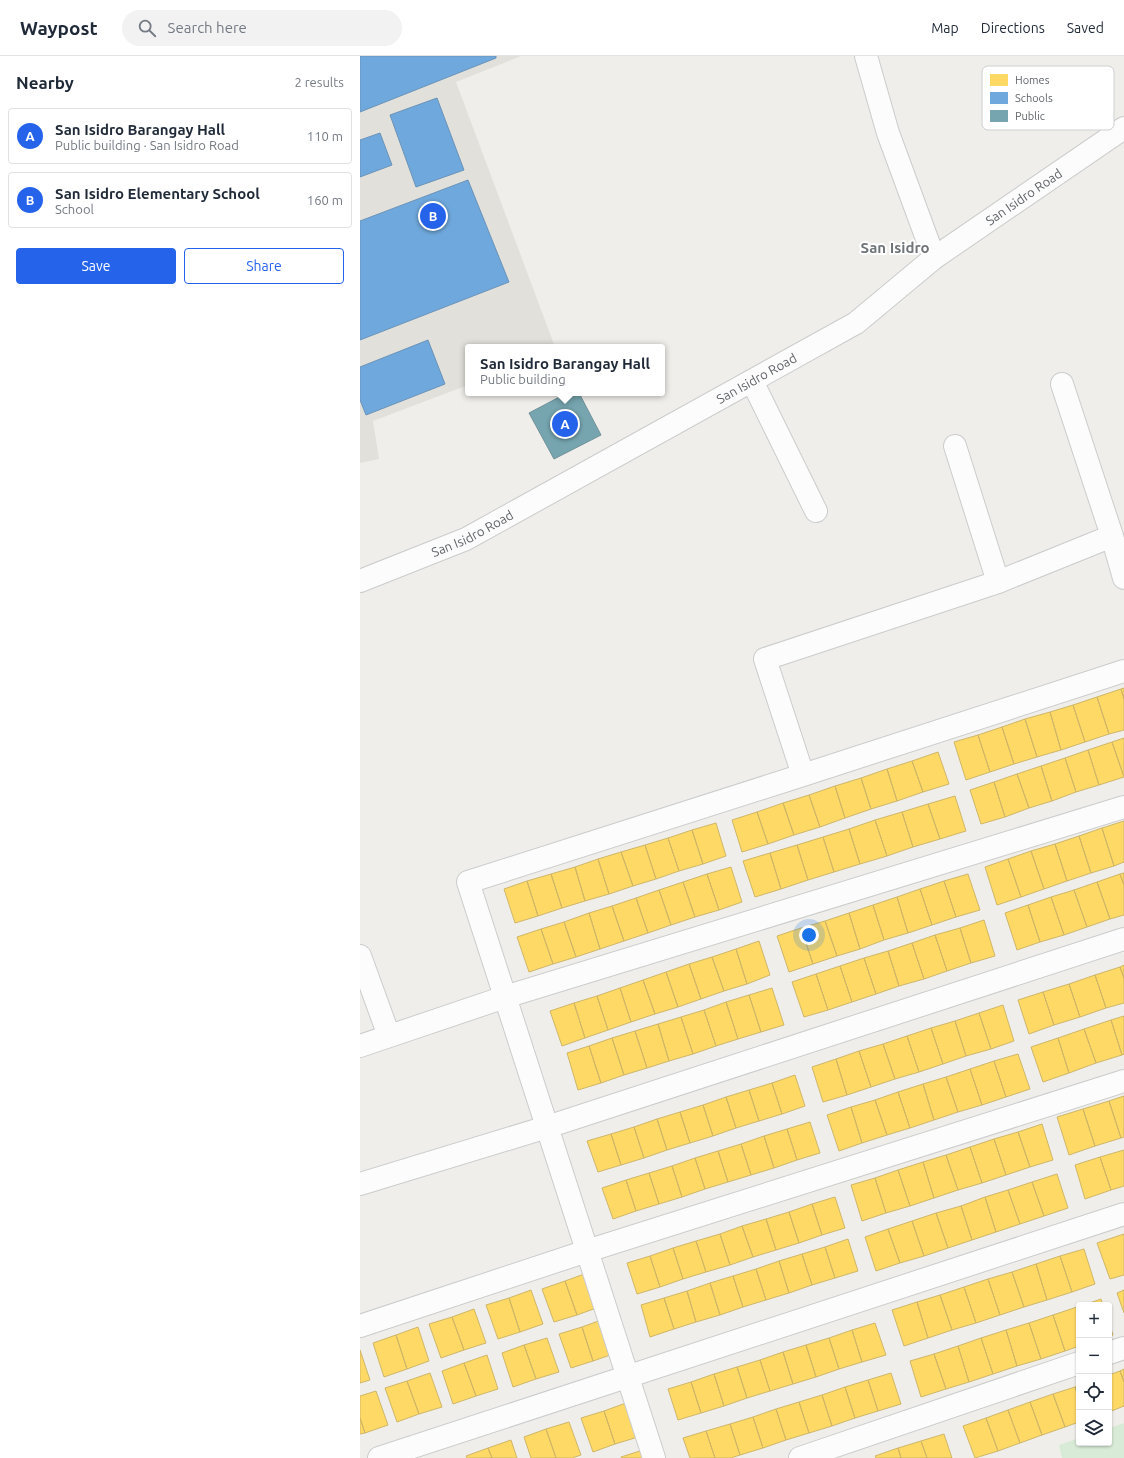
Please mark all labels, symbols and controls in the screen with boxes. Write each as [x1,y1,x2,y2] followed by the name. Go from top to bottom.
[122,10,402,46] search box
[20,17,98,39] text: Waypost
[136,17,158,39] icon: search
[168,19,247,36] text: Search here
[931,20,959,36] text: Map
[981,20,1045,36] text: Directions
[1067,20,1104,36] text: Saved
[982,66,1114,130] legend
[16,73,74,92] text: Nearby
[1015,74,1050,86] text: Homes
[294,75,344,89] text: 2 results
[1015,92,1053,104] text: Schools
[1015,110,1045,122] text: Public
[55,121,225,138] text: San Isidro Barangay Hall
[25,129,35,143] text: A
[307,129,343,143] text: 110 m
[55,138,239,152] text: Public building · San Isidro Road
[983,166,1064,228] street label: San Isidro Road
[55,185,260,202] text: San Isidro Elementary School
[26,193,34,207] text: B
[307,193,343,207] text: 160 m
[420,201,446,231] pin: B
[55,202,94,216] text: School
[861,239,929,256] district label: San Isidro
[16,248,176,284] button: Save
[184,248,344,284] button: Share
[465,344,665,396] popup
[714,350,799,406] street label: San Isidro Road
[480,355,650,372] text: San Isidro Barangay Hall
[480,372,566,386] text: Public building
[552,409,578,439] pin: A
[429,507,515,559] street label: San Isidro Road
[799,925,819,945] your location
[1076,1302,1112,1446] map controls
[1076,1302,1112,1338] button: +
[1076,1338,1112,1374] button: −
[1076,1374,1112,1410] button: locate
[1076,1410,1112,1446] button: layers

